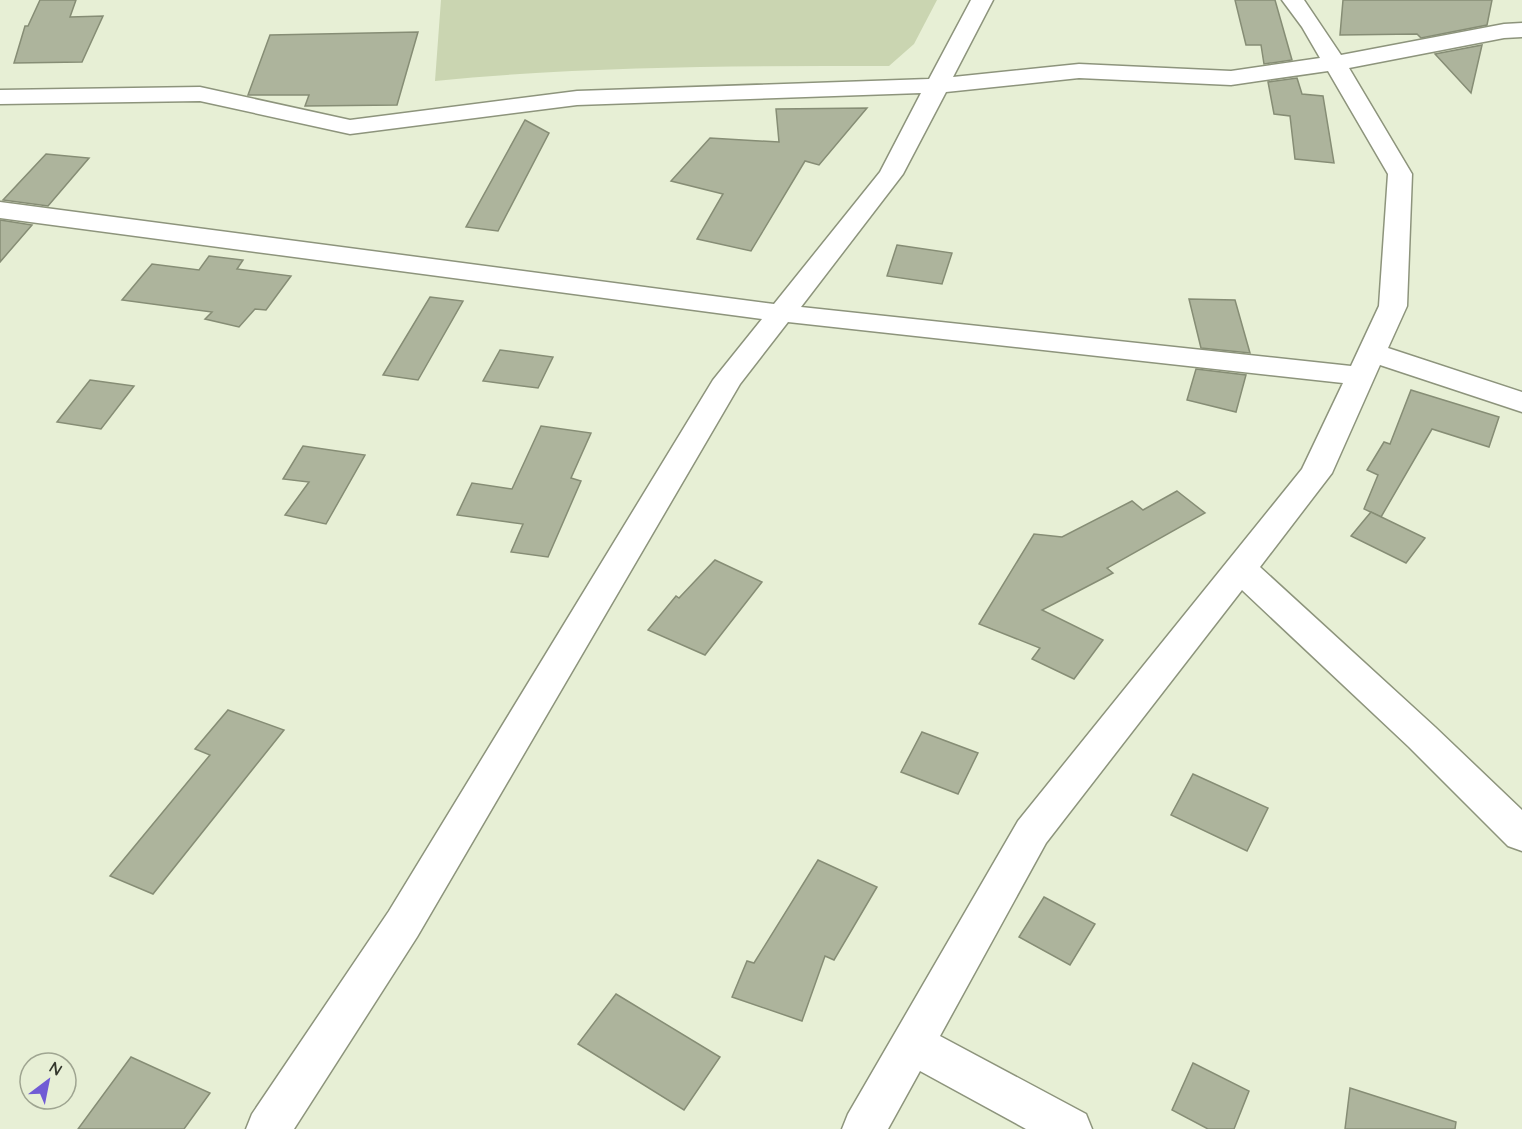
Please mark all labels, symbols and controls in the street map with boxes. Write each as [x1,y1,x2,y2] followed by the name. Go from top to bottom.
[18,1051,78,1111] north arrow
[46,1057,66,1080] text: N

